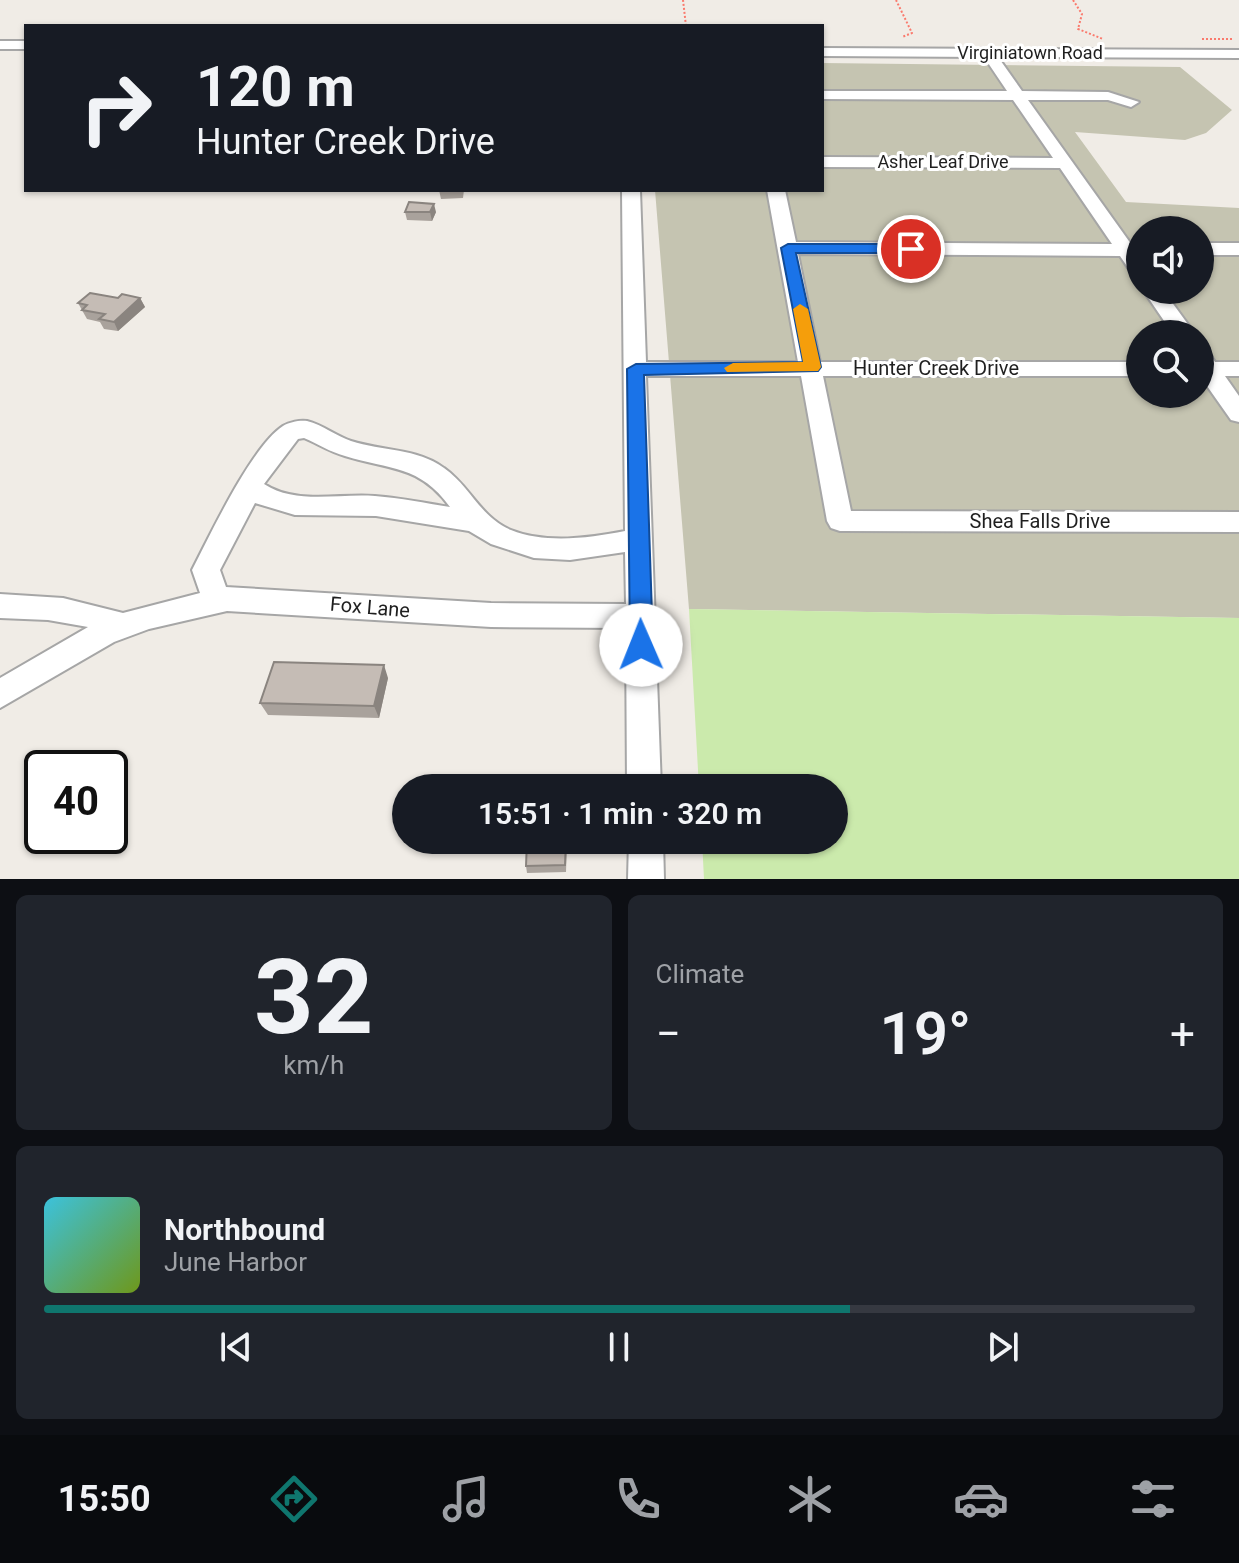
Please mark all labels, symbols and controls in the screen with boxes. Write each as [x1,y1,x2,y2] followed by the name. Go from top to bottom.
[957,42,1103,63] street label: Virginiatown Road
[196,54,355,120] text: 120 m
[64,56,168,160] icon: right
[196,121,495,163] text: Hunter Creek Drive
[877,151,1009,172] street label: Asher Leaf Drive
[877,215,945,283] pin
[1126,216,1214,408] map controls
[1126,216,1214,304] button: sound
[889,227,933,271] icon: arrive
[1126,320,1214,408] button: search
[853,356,1019,380] street label: Hunter Creek Drive
[970,509,1110,533] street label: Shea Falls Drive
[329,592,411,622] street label: Fox Lane
[599,603,683,687] position arrow
[24,750,128,854] speed limit sign: 40
[478,796,762,831] text: 15:51 · 1 min · 320 m
[254,937,373,1058] text: 32
[656,959,744,989] text: Climate
[879,998,971,1069] text: 19°
[656,1008,681,1060] text: −
[1170,1008,1195,1060] text: +
[283,1050,344,1080] text: km/h
[164,1212,325,1247] text: Northbound
[164,1247,307,1277] text: June Harbor
[214,1325,258,1369] icon: previous
[597,1325,641,1369] icon: pause
[981,1325,1025,1369] icon: next
[266,1471,322,1527] icon: directions
[438,1471,494,1527] icon: music
[610,1471,666,1527] icon: phone
[782,1471,838,1527] icon: climate
[953,1471,1009,1527] icon: car
[1125,1471,1181,1527] icon: filters
[58,1478,151,1520] text: 15:50

